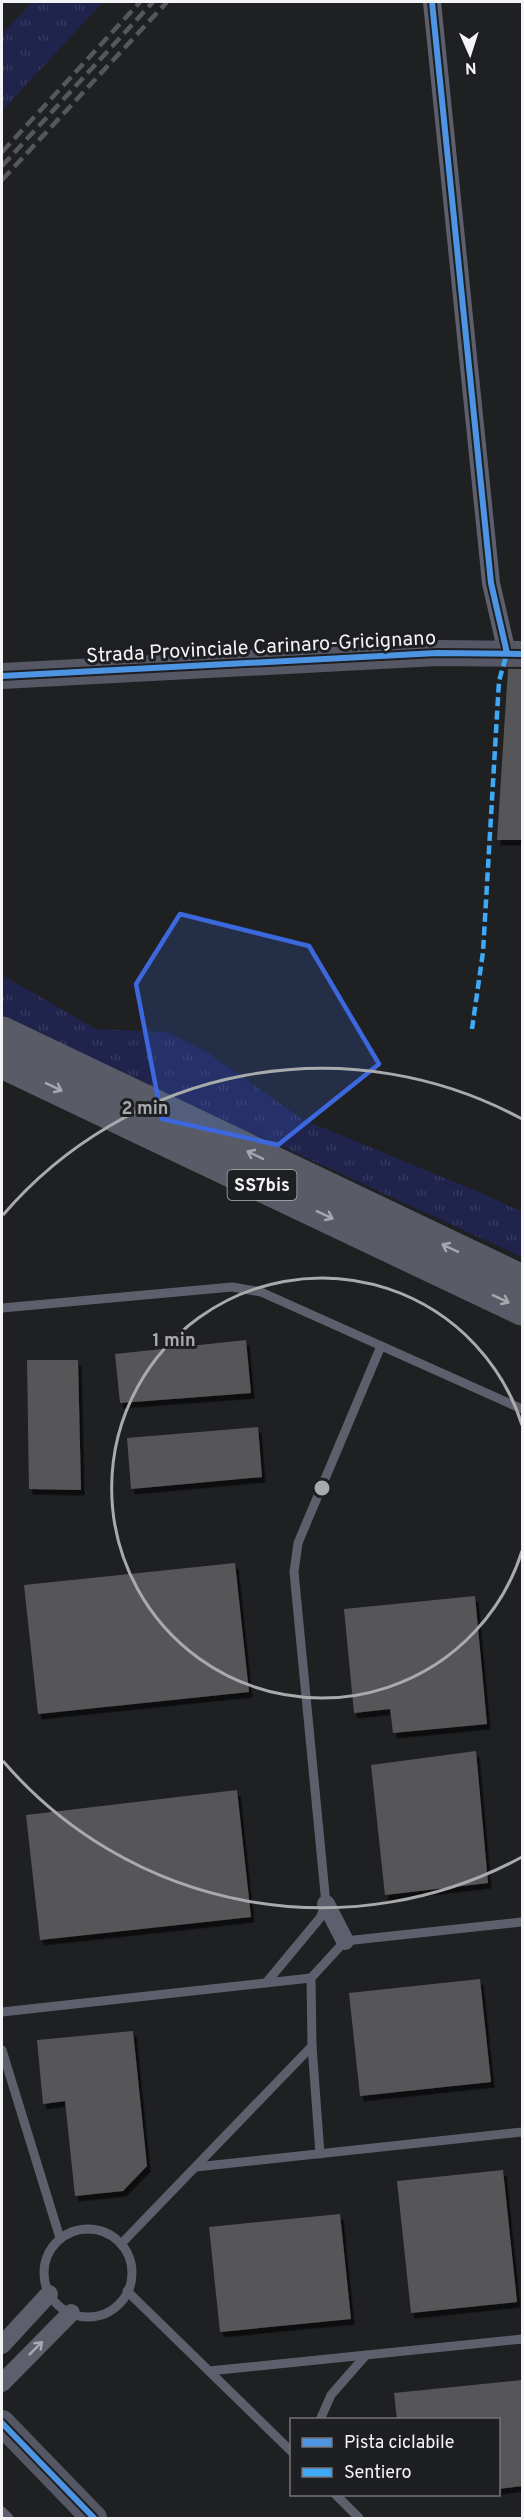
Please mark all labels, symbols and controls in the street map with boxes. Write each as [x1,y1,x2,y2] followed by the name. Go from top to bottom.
[440,24,500,84] north arrow
[464,57,477,77] text: N
[85,626,437,670] street label: Strada Provinciale Carinaro-Gricignano
[45,1081,63,1093] one-way arrow
[121,1098,169,1121] text: 2 min
[247,1149,265,1161] one-way arrow
[228,1170,296,1200] road number: SS7bis
[316,1210,334,1222] one-way arrow
[442,1241,460,1253] one-way arrow
[492,1294,510,1306] one-way arrow
[152,1330,196,1353] text: 1 min
[312,1478,332,1498] centre of rings
[29,2340,43,2355] one-way arrow
[290,2418,500,2496] legend
[344,2432,454,2455] text: Pista ciclabile
[344,2462,412,2485] text: Sentiero

